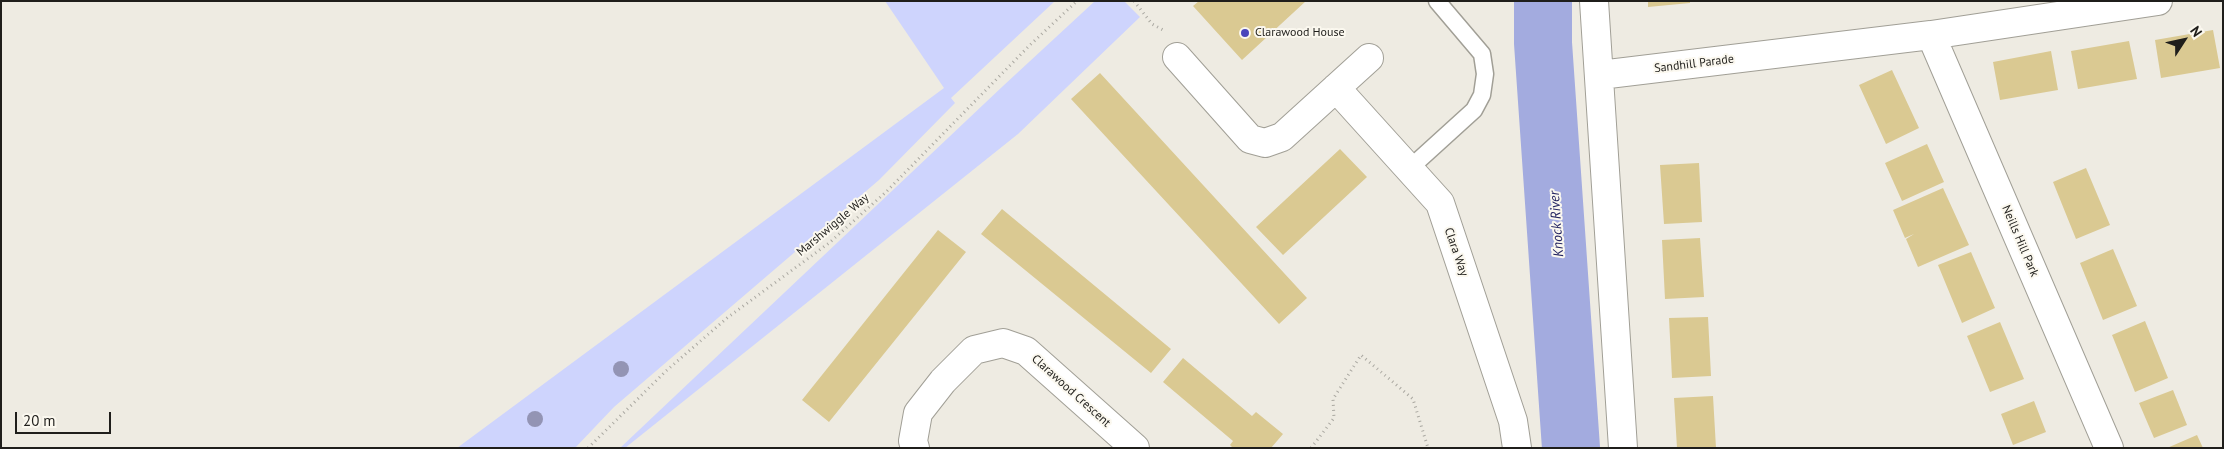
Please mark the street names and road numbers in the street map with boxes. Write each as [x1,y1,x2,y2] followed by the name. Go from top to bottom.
[1653,52,1735,76] street label: Sandhill Parade
[794,191,872,259] street label: Marshwiggle Way
[1998,203,2042,279] street label: Neills Hill Park
[1441,226,1471,278] street label: Clara Way
[1029,352,1113,430] street label: Clarawood Crescent

